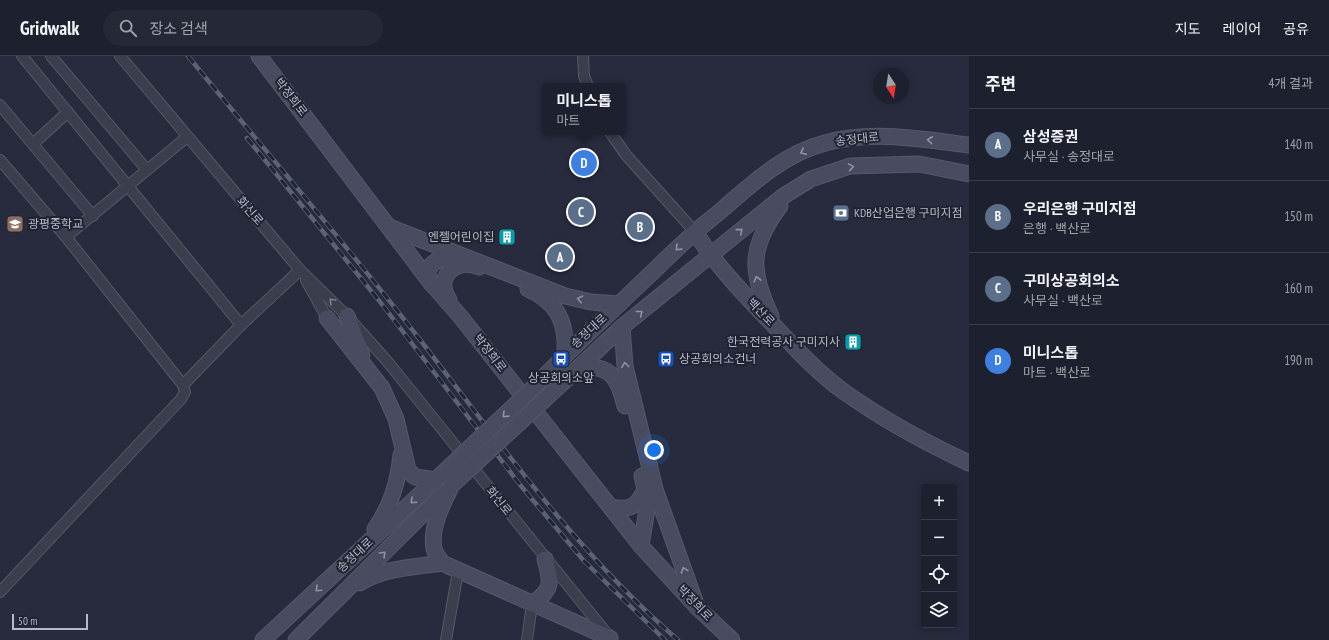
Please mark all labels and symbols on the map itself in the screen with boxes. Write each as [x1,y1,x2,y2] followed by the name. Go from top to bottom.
[873,68,909,104] north arrow
[272,75,311,119] street label: 박정희로
[834,129,880,148] street label: 송정대로
[927,136,933,145] one-way arrow
[799,147,807,155] one-way arrow
[571,148,597,178] pin: D
[848,163,854,172] one-way arrow
[234,193,267,228] street label: 화신로
[568,197,594,227] pin: C
[831,203,851,223] bank icon: KDB산업은행 구미지점
[854,205,963,220] place label: KDB산업은행 구미지점
[627,212,653,242] pin: B
[5,214,25,234] school or university icon: 광평중학교
[28,216,83,231] place label: 광평중학교
[497,227,517,247] building icon: 엔젤어린이집
[428,229,494,244] place label: 엔젤어린이집
[735,229,743,236] one-way arrow
[547,242,573,272] pin: A
[675,243,683,250] one-way arrow
[754,276,762,282] one-way arrow
[744,295,778,329] street label: 백산로
[577,296,583,304] one-way arrow
[329,299,337,306] one-way arrow
[567,310,610,351] street label: 송정대로
[635,310,642,317] one-way arrow
[471,331,510,375] street label: 박정희로
[843,332,863,352] building icon: 한국전력공사 구미지사
[727,334,840,349] place label: 한국전력공사 구미지사
[551,349,571,369] bus stop icon: 상공회의소앞
[656,349,676,369] bus stop icon: 상공회의소건너
[679,351,756,366] place label: 상공회의소건너
[621,362,630,368] one-way arrow
[528,370,594,385] place label: 상공회의소앞
[502,410,510,417] one-way arrow
[644,440,664,460] your location
[483,483,516,518] street label: 화신로
[411,496,418,503] one-way arrow
[333,534,376,575] street label: 송정대로
[378,551,386,559] one-way arrow
[680,567,689,574] one-way arrow
[675,582,716,624] street label: 박정희로
[315,584,323,592] one-way arrow
[12,612,88,631] scale bar

